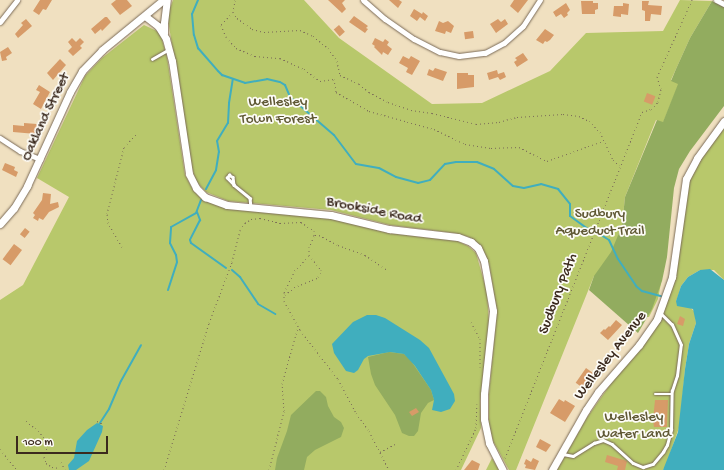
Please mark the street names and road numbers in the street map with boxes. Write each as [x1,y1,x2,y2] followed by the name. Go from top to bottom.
[18,70,74,164] street label: Oakland Street
[325,193,423,229] street label: Brookside Road
[535,251,583,337] street label: Sudbury Path
[571,308,651,404] street label: Wellesley Avenue

